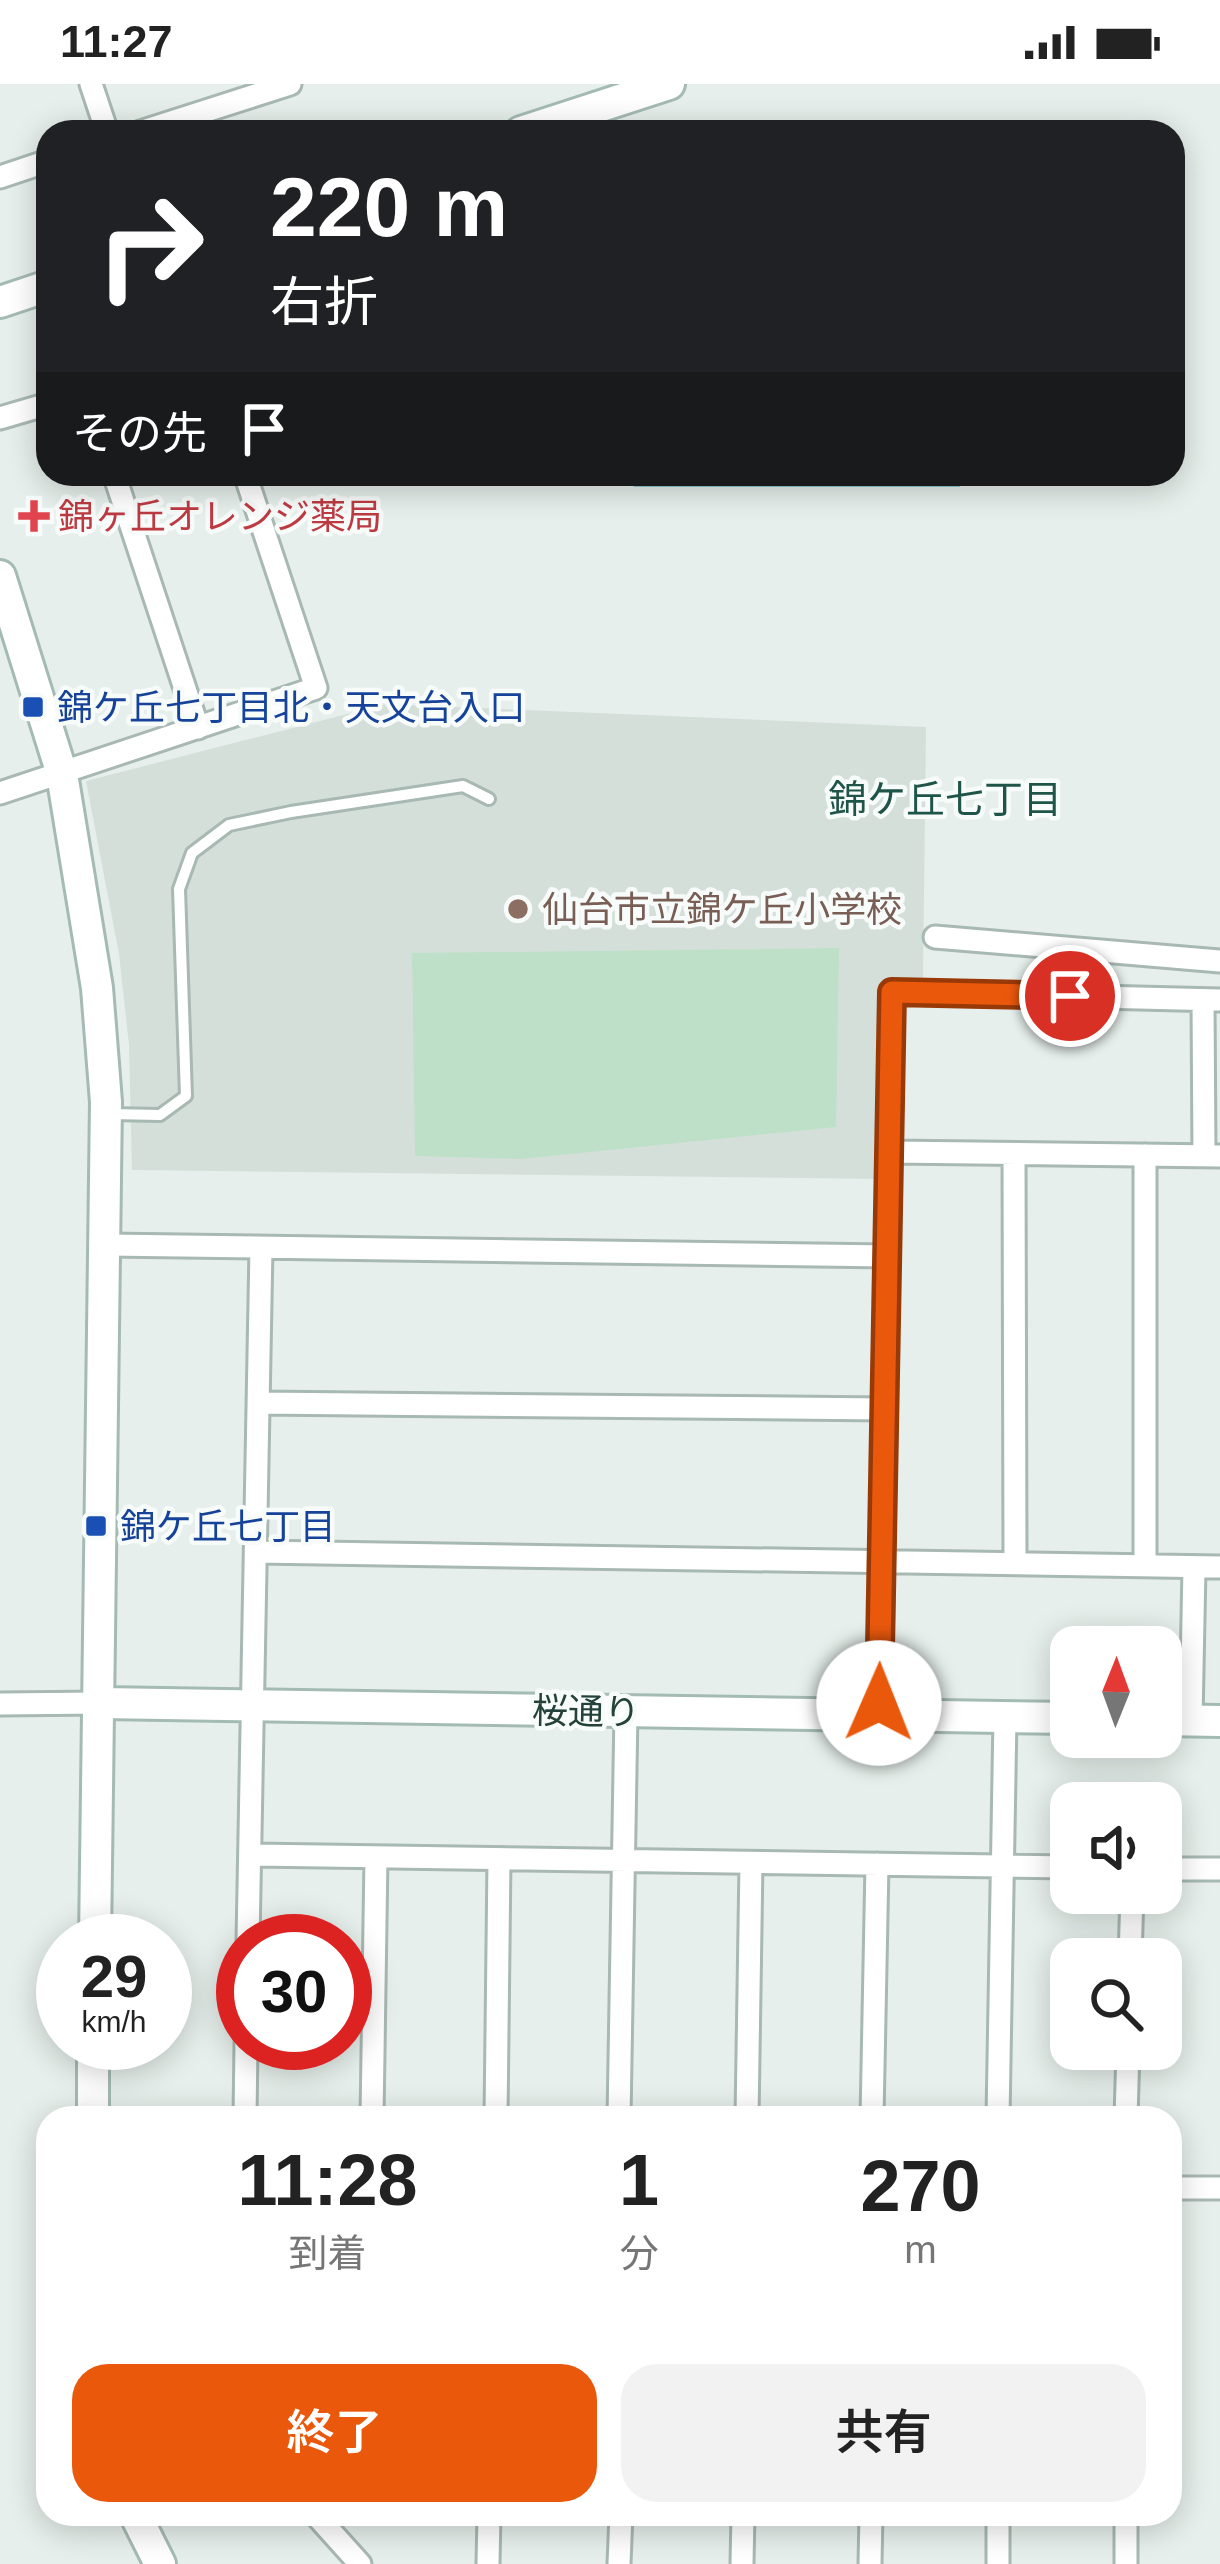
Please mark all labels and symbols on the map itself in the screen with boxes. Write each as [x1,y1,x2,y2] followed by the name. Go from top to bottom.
[58,496,382,537] place label: 錦ヶ丘オレンジ薬局
[21,503,47,529] marker: 錦ヶ丘オレンジ薬局
[57,687,525,728] place label: 錦ケ丘七丁目北・天文台入口
[20,694,46,720] marker: 錦ケ丘七丁目北・天文台入口
[828,778,1062,821] district label: 錦ケ丘七丁目
[542,889,902,930] place label: 仙台市立錦ケ丘小学校
[505,896,531,922] marker: 仙台市立錦ケ丘小学校
[1019,945,1121,1047] pin
[120,1506,336,1547] place label: 錦ケ丘七丁目
[83,1513,109,1539] marker: 錦ケ丘七丁目
[1050,1626,1182,1758] north arrow
[816,1640,942,1766] position arrow
[532,1690,640,1733] street label: 桜通り
[216,1914,372,2070] speed limit sign: 30

